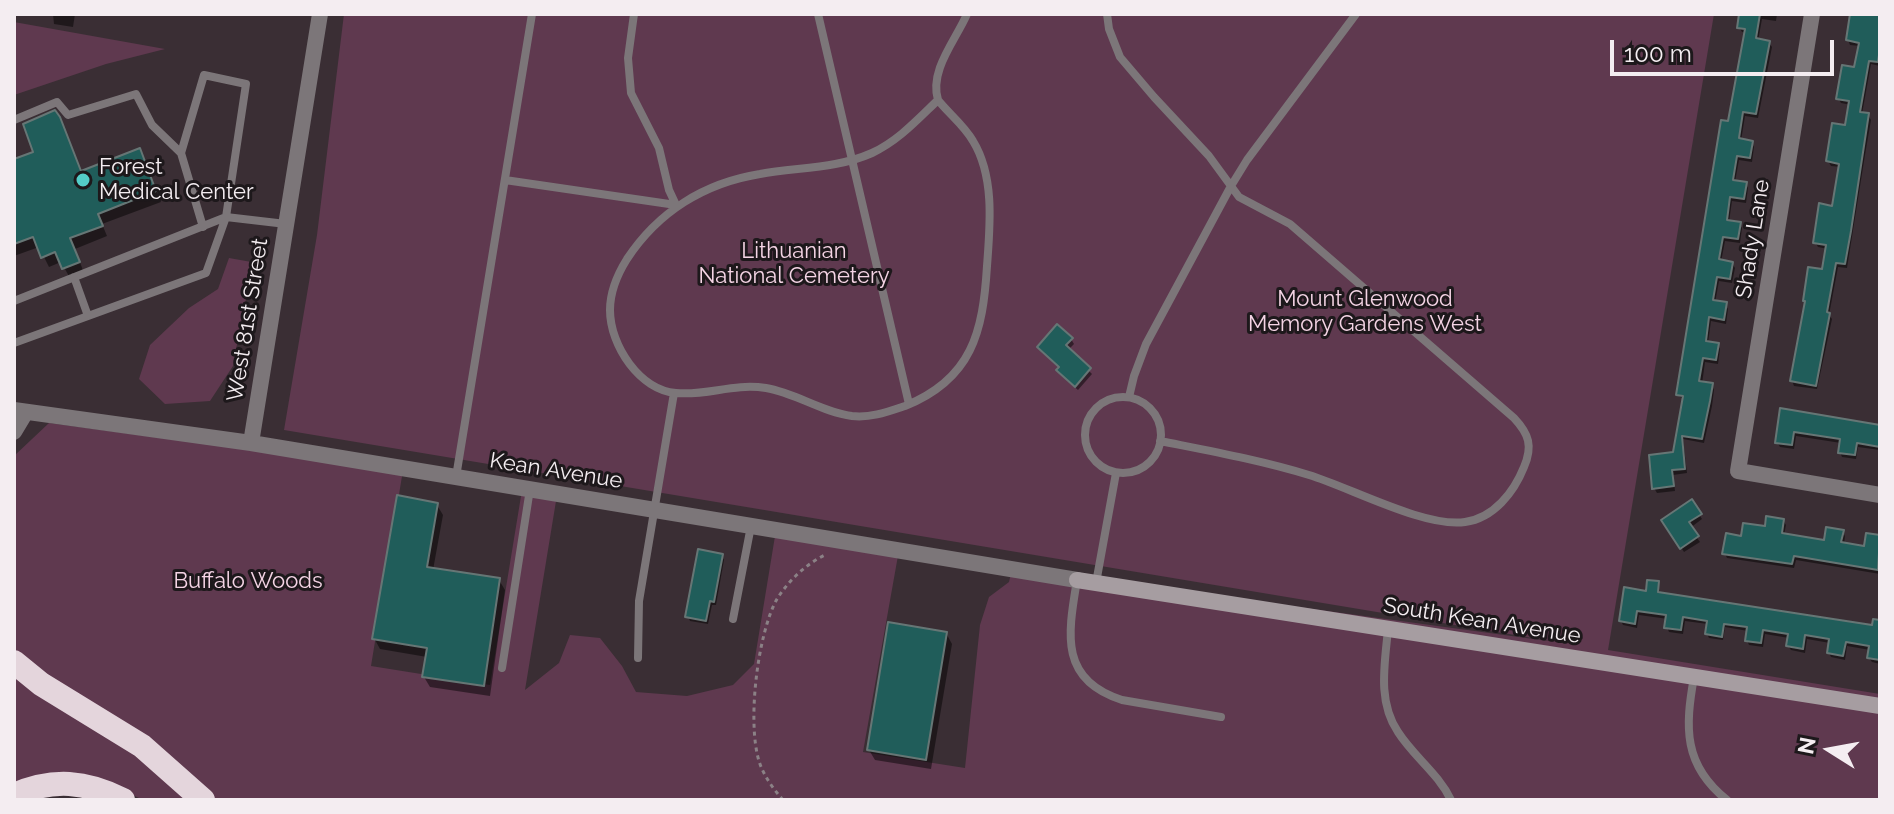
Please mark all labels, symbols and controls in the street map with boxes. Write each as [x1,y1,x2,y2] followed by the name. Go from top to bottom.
[1614,24,1838,74] scale bar
[1624,39,1692,68] text: 100 m
[99,154,254,206] place label: Forest Medical Center
[74,171,92,189] marker: Forest Medical Center
[1731,178,1775,300] street label: Shady Lane
[222,236,274,404] street label: West 81st Street
[698,238,890,290] park label: Lithuanian National Cemetery
[1248,286,1482,338] park label: Mount Glenwood Memory Gardens West
[488,447,624,495] street label: Kean Avenue
[173,568,323,594] park label: Buffalo Woods
[1382,592,1582,650] street label: South Kean Avenue
[1790,710,1870,790] north arrow
[1792,735,1821,756] text: N

